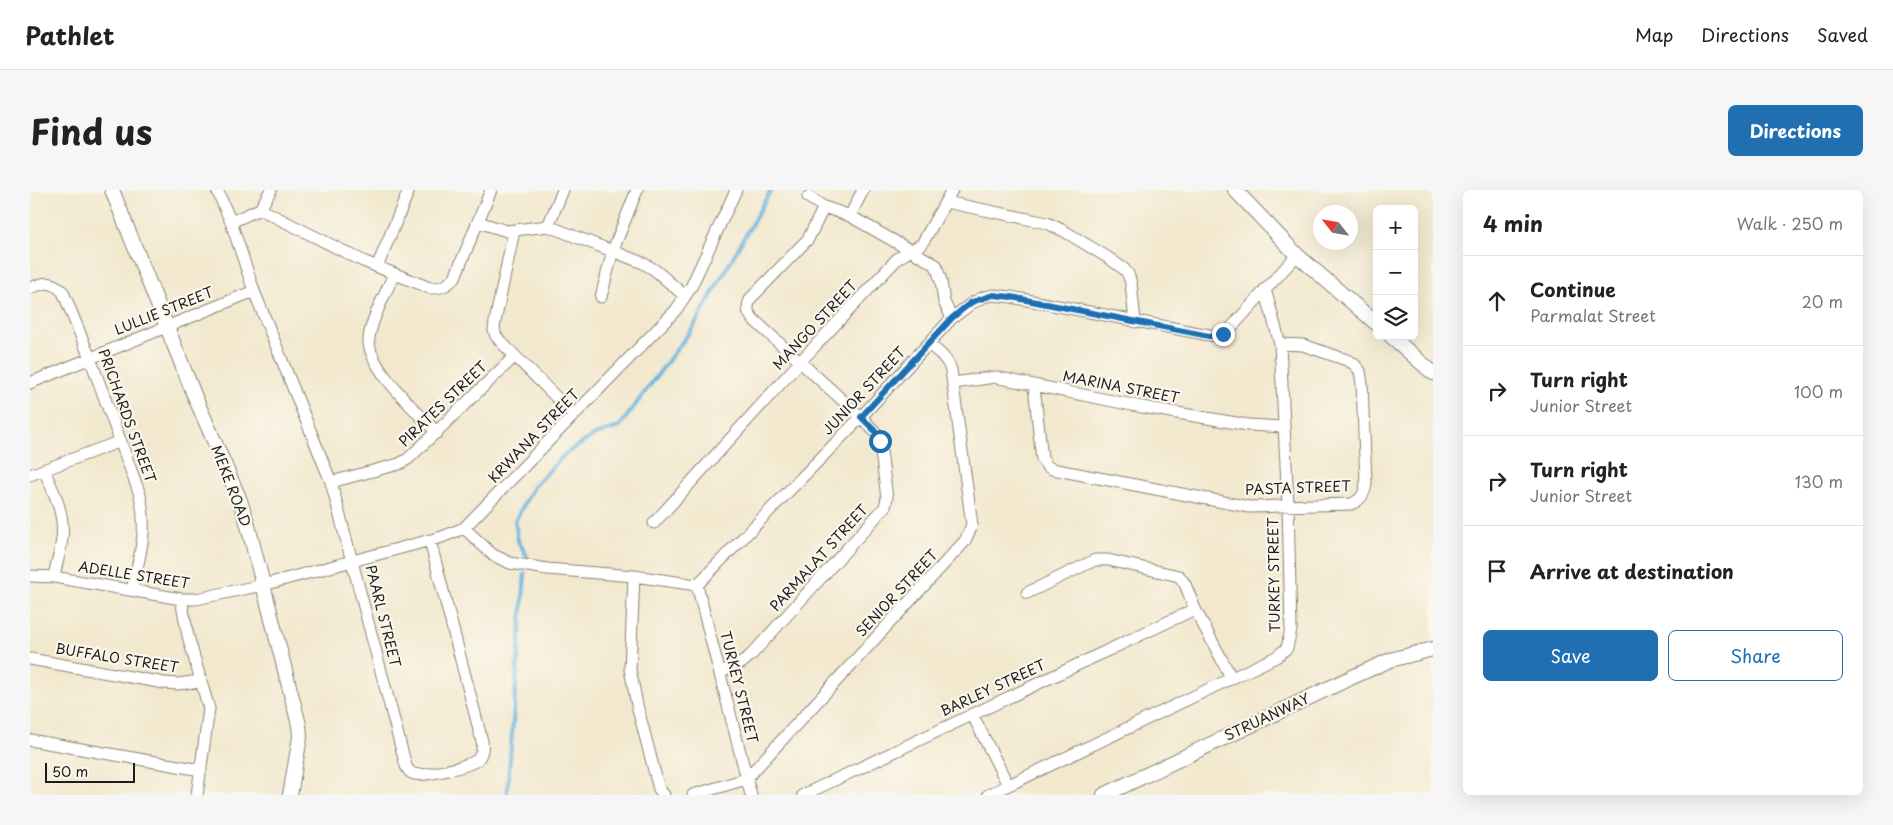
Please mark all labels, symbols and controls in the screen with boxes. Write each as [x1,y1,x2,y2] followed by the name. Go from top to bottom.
[25,17,115,53] text: Pathlet
[1635,21,1673,48] text: Map
[1701,21,1789,48] text: Directions
[1817,21,1868,48] text: Saved
[30,104,152,157] text: Find us
[1728,105,1863,156] button: Directions
[1313,205,1358,250] north arrow
[1373,205,1418,340] map controls
[1373,205,1418,250] button: +
[1483,207,1543,239] text: 4 min
[1737,211,1843,235] text: Walk · 250 m
[1373,250,1418,295] button: −
[768,275,862,374] street label: MANGO STREET
[1530,275,1616,303] text: Continue
[111,281,217,340] street label: LULLIE STREET
[1483,287,1511,315] icon: ahead
[1802,289,1843,313] text: 20 m
[1373,295,1418,340] button: layers
[1530,303,1656,327] text: Parmalat Street
[1212,323,1235,346] route end
[817,342,910,440] street label: JUNIOR STREET
[93,346,162,486] street label: PRICHARDS STREET
[394,355,492,451] street label: PIRATES STREET
[1061,365,1182,408] street label: MARINA STREET
[1530,365,1628,393] text: Turn right
[1483,377,1511,405] icon: right
[1794,379,1843,403] text: 100 m
[483,384,584,487] street label: KRWANA STREET
[1530,393,1632,417] text: Junior Street
[869,430,892,453] route start
[206,442,257,530] street label: MEKE ROAD
[1530,455,1628,483] text: Turn right
[1483,467,1511,495] icon: right
[1795,469,1843,493] text: 130 m
[1245,475,1352,500] street label: PASTA STREET
[1530,483,1632,507] text: Junior Street
[765,499,873,616] street label: PARMALAT STREET
[1262,517,1285,633] street label: TURKEY STREET
[851,544,943,641] street label: SENIOR STREET
[77,555,192,594] street label: ADELLE STREET
[1483,557,1511,585] icon: arrive
[1530,557,1734,585] text: Arrive at destination
[361,563,406,670] street label: PAARL STREET
[715,629,764,746] street label: TURKEY STREET
[1483,630,1658,681] button: Save
[1668,630,1843,681] button: Share
[54,637,181,678] street label: BUFFALO STREET
[937,654,1049,721] street label: BARLEY STREET
[1220,687,1313,746] street label: STRUANWAY
[45,760,135,783] scale bar
[52,761,88,782] text: 50 m

